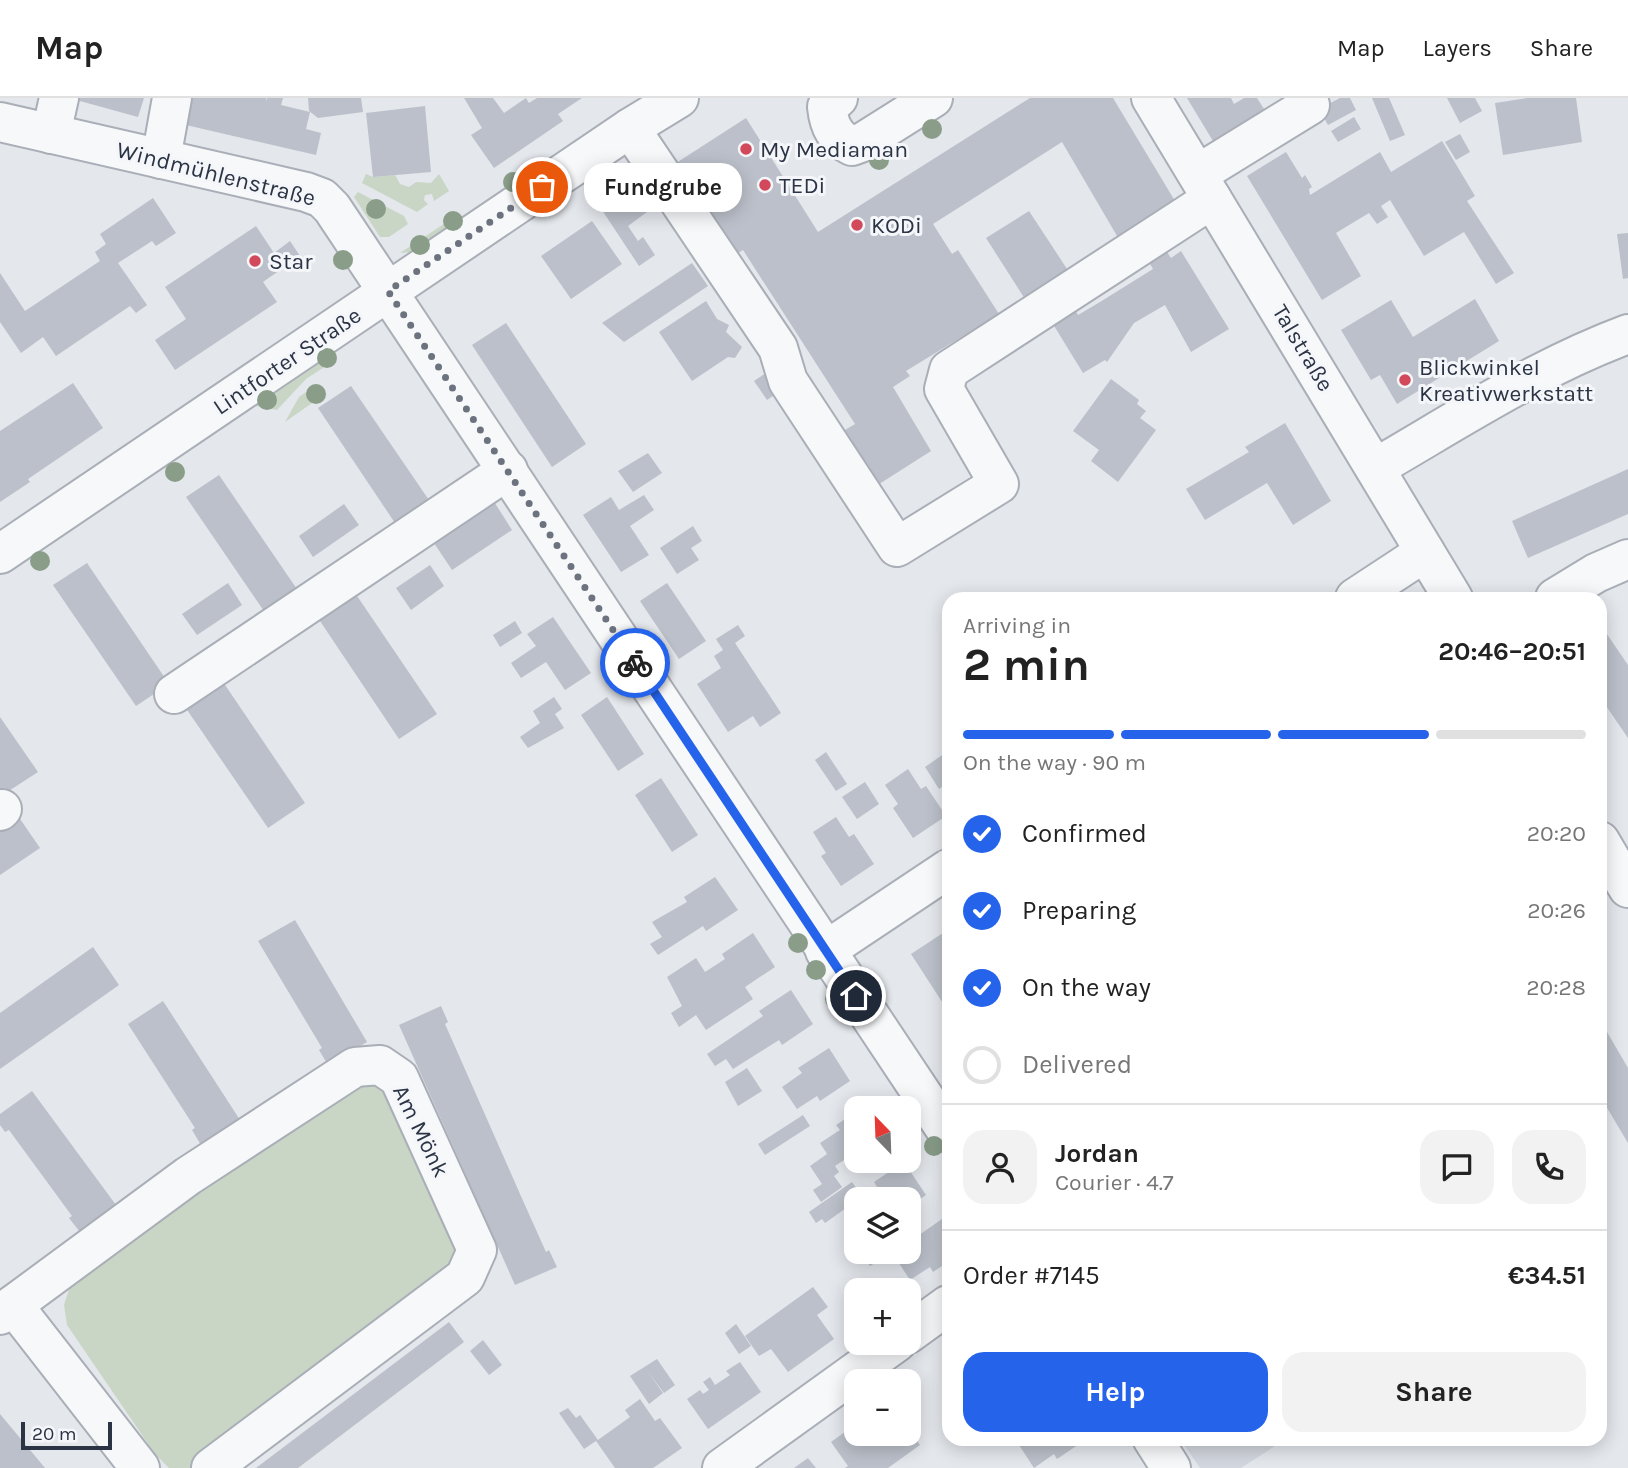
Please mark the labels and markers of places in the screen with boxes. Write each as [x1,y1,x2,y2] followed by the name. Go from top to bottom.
[760,136,908,163] place label: My Mediaman
[738,141,754,157] marker: My Mediaman
[512,157,572,217] pin
[584,162,742,212] callout: Fundgrube
[779,172,825,199] place label: TEDi
[757,177,773,193] marker: TEDi
[871,212,922,239] place label: KODi
[849,217,865,233] marker: KODi
[269,248,313,275] place label: Star
[247,253,263,269] marker: Star
[1419,354,1594,407] place label: Blickwinkel Kreativwerkstatt
[1397,372,1413,388] marker: Blickwinkel Kreativwerkstatt
[826,966,886,1026] pin

